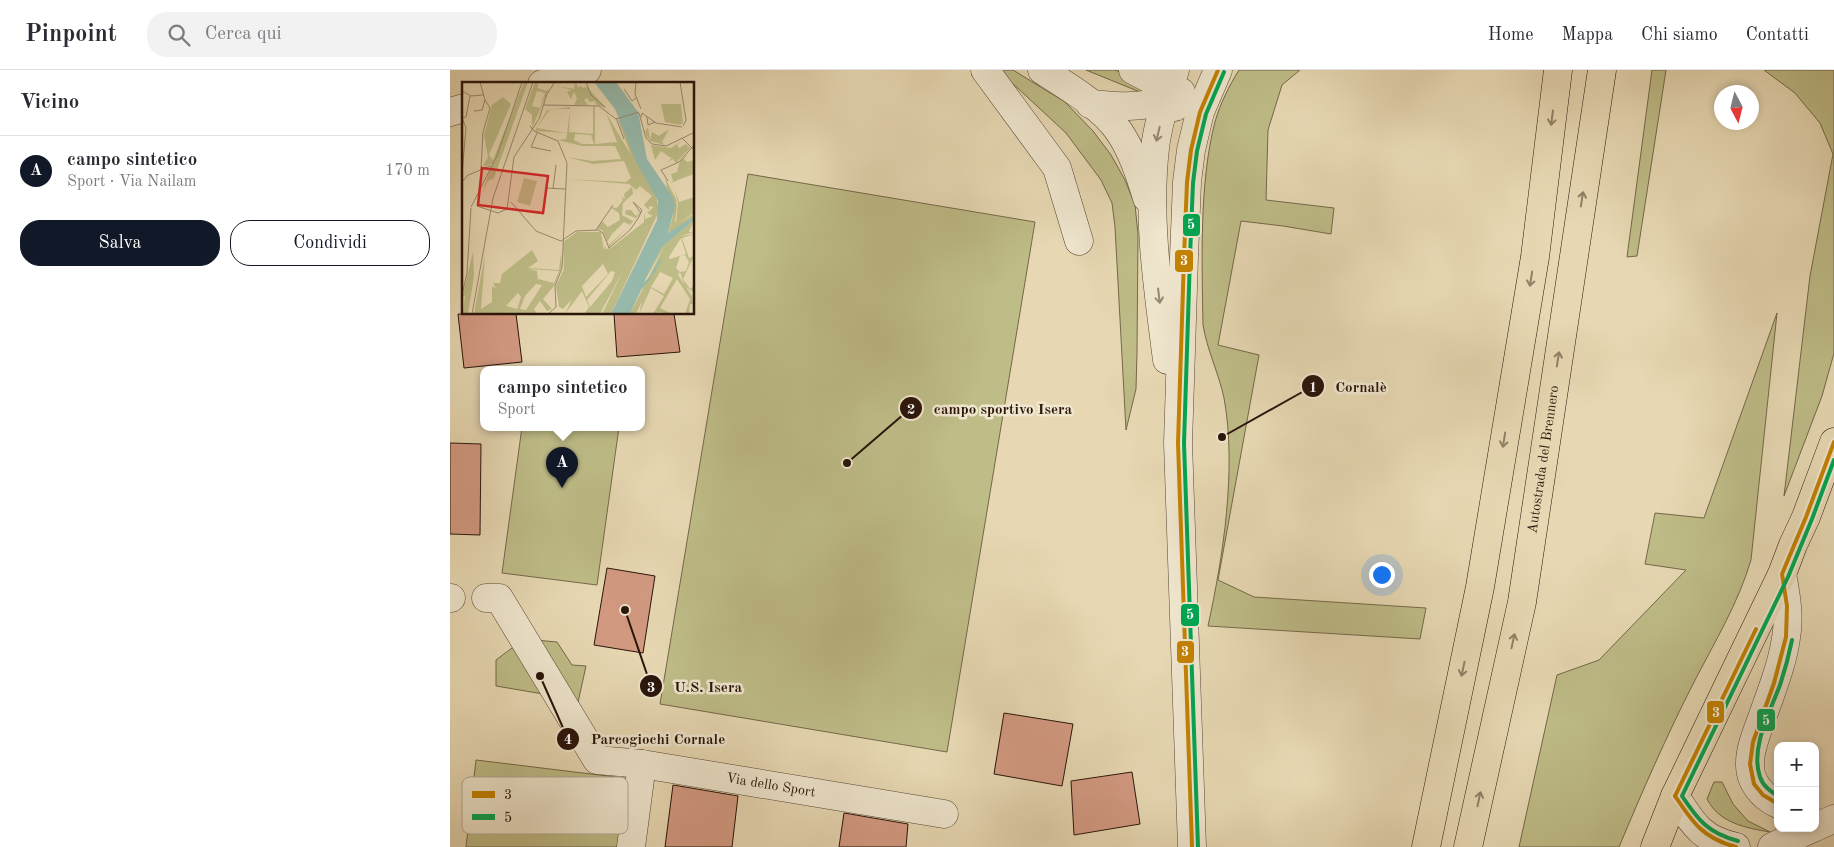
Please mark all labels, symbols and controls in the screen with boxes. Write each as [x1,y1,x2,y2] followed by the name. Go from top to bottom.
[147,12,497,57] search box
[165,21,193,49] icon: search
[25,23,117,47] text: Pinpoint
[205,25,282,44] text: Cerca qui
[1488,26,1534,44] text: Home
[1562,26,1613,44] text: Mappa
[1641,26,1718,44] text: Chi siamo
[1746,26,1809,44] text: Contatti
[462,82,695,315] inset map
[1714,85,1759,130] north arrow
[20,92,79,113] text: Vicino
[1547,110,1557,126] one-way arrow
[1153,125,1162,141] one-way arrow
[67,151,197,170] text: campo sintetico
[30,163,42,179] text: A
[385,163,430,179] text: 170 m
[67,174,197,190] text: Sport · Via Nailam
[1578,191,1588,207] one-way arrow
[1182,213,1201,237] line badge: 5
[1187,218,1195,232] text: 5
[20,220,220,266] button: Salva
[230,220,430,266] button: Condividi
[1174,249,1194,273] line badge: 3
[1180,254,1188,268] text: 3
[1526,271,1536,287] one-way arrow
[1154,287,1164,303] one-way arrow
[1554,352,1564,368] one-way arrow
[480,366,645,431] popup
[1300,371,1397,401] callout: Cornalè
[497,379,628,398] text: campo sintetico
[1309,381,1317,396] text: 1
[1335,381,1387,396] text: Cornalè
[1525,384,1561,534] street label: Autostrada del Brennero
[899,393,1082,423] callout: campo sportivo Isera
[497,402,536,418] text: Sport
[907,403,915,418] text: 2
[934,403,1073,418] text: campo sportivo Isera
[1499,431,1509,447] one-way arrow
[546,447,578,488] pin: A
[1369,562,1395,588] your location
[1180,603,1200,627] line badge: 5
[1186,608,1194,622] text: 5
[1509,633,1519,649] one-way arrow
[1176,640,1195,664] line badge: 3
[1181,645,1189,659] text: 3
[1458,660,1467,676] one-way arrow
[639,671,752,701] callout: U.S. Isera
[647,681,655,696] text: 3
[674,681,742,696] text: U.S. Isera
[1706,700,1725,724] line badge: 3
[1712,706,1720,720] text: 3
[1756,708,1776,732] line badge: 5
[1762,714,1770,728] text: 5
[556,724,735,754] callout: Parcogiochi Cornale
[564,733,572,748] text: 4
[591,733,725,748] text: Parcogiochi Cornale
[1774,742,1819,832] map controls
[1774,742,1819,787] button: +
[725,771,817,800] street label: Via dello Sport
[462,777,628,834] legend
[1774,787,1819,832] button: −
[504,788,512,802] text: 3
[1475,792,1484,808] one-way arrow
[504,811,512,825] text: 5

